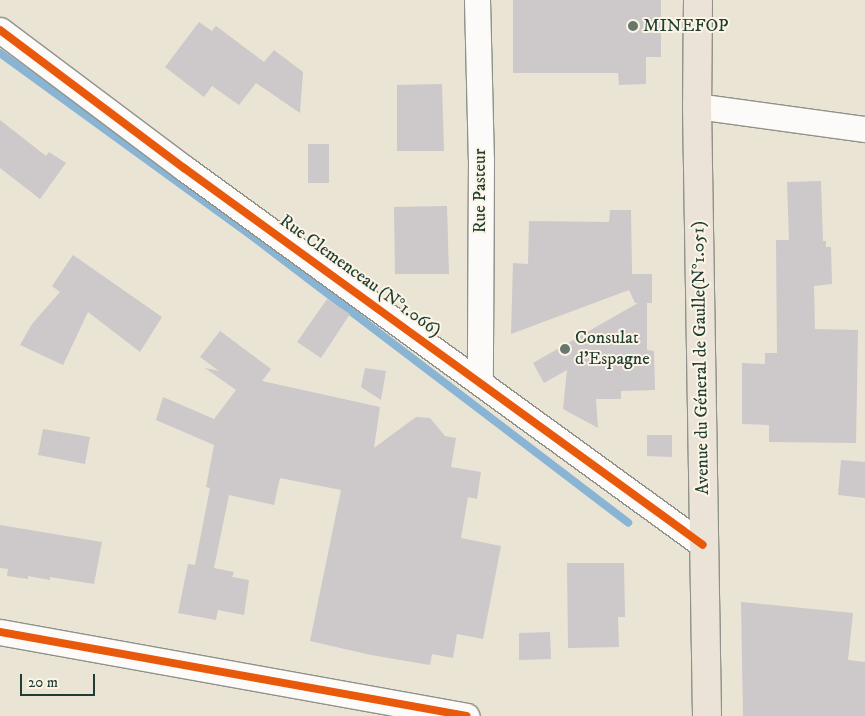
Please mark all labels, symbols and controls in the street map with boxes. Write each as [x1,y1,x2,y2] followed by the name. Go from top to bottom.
[643,15,728,37] place label: MINEFOP
[627,20,639,32] marker: MINEFOP
[469,149,491,233] street label: Rue Pasteur
[275,210,445,342] street label: Rue Clemenceau (N°1.066)
[688,221,714,495] street label: Avenue du Géneral de Gaulle(N°1.051)
[575,328,650,370] place label: Consulat d'Espagne
[559,343,571,355] marker: Consulat d'Espagne
[22,664,98,696] scale bar
[28,673,58,692] text: 20 m

